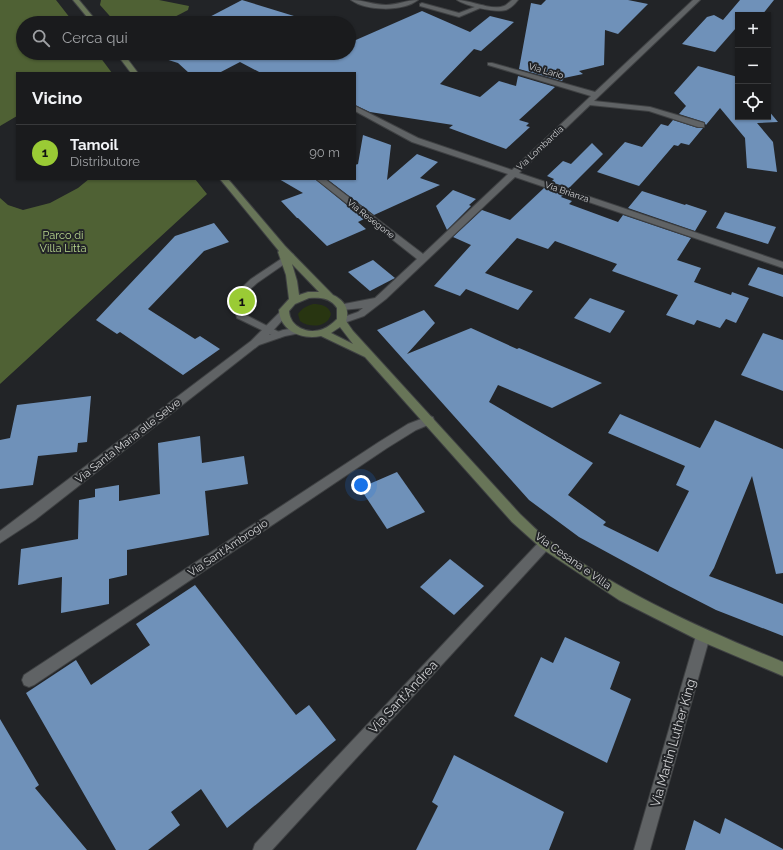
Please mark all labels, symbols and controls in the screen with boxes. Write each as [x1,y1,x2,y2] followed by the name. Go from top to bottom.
[735,12,771,120] map controls
[735,12,771,48] button: +
[16,16,356,60] search box
[30,27,52,49] icon: search
[62,29,128,47] text: Cerca qui
[735,48,771,84] button: −
[527,61,565,81] street label: Via Lario
[735,84,771,120] button: locate
[32,88,82,108] text: Vicino
[515,124,565,172] street label: Via Lombardia
[70,136,118,154] text: Tamoil
[42,145,48,160] text: 1
[309,145,340,160] text: 90 m
[70,154,140,169] text: Distributore
[544,180,590,204] street label: Via Brianza
[345,197,397,241] street label: Via Resegone
[40,229,86,255] park label: Parco di Villa Litta
[229,286,255,316] pin: 1
[73,395,184,486] street label: Via Santa Maria alle Selve
[351,475,371,495] your location
[186,516,271,579] street label: Via Sant'Ambrogio
[532,530,614,592] street label: Via Cesana e Villa
[365,657,441,737] street label: Via Sant'Andrea
[648,677,698,809] street label: Via Martin Luther King

